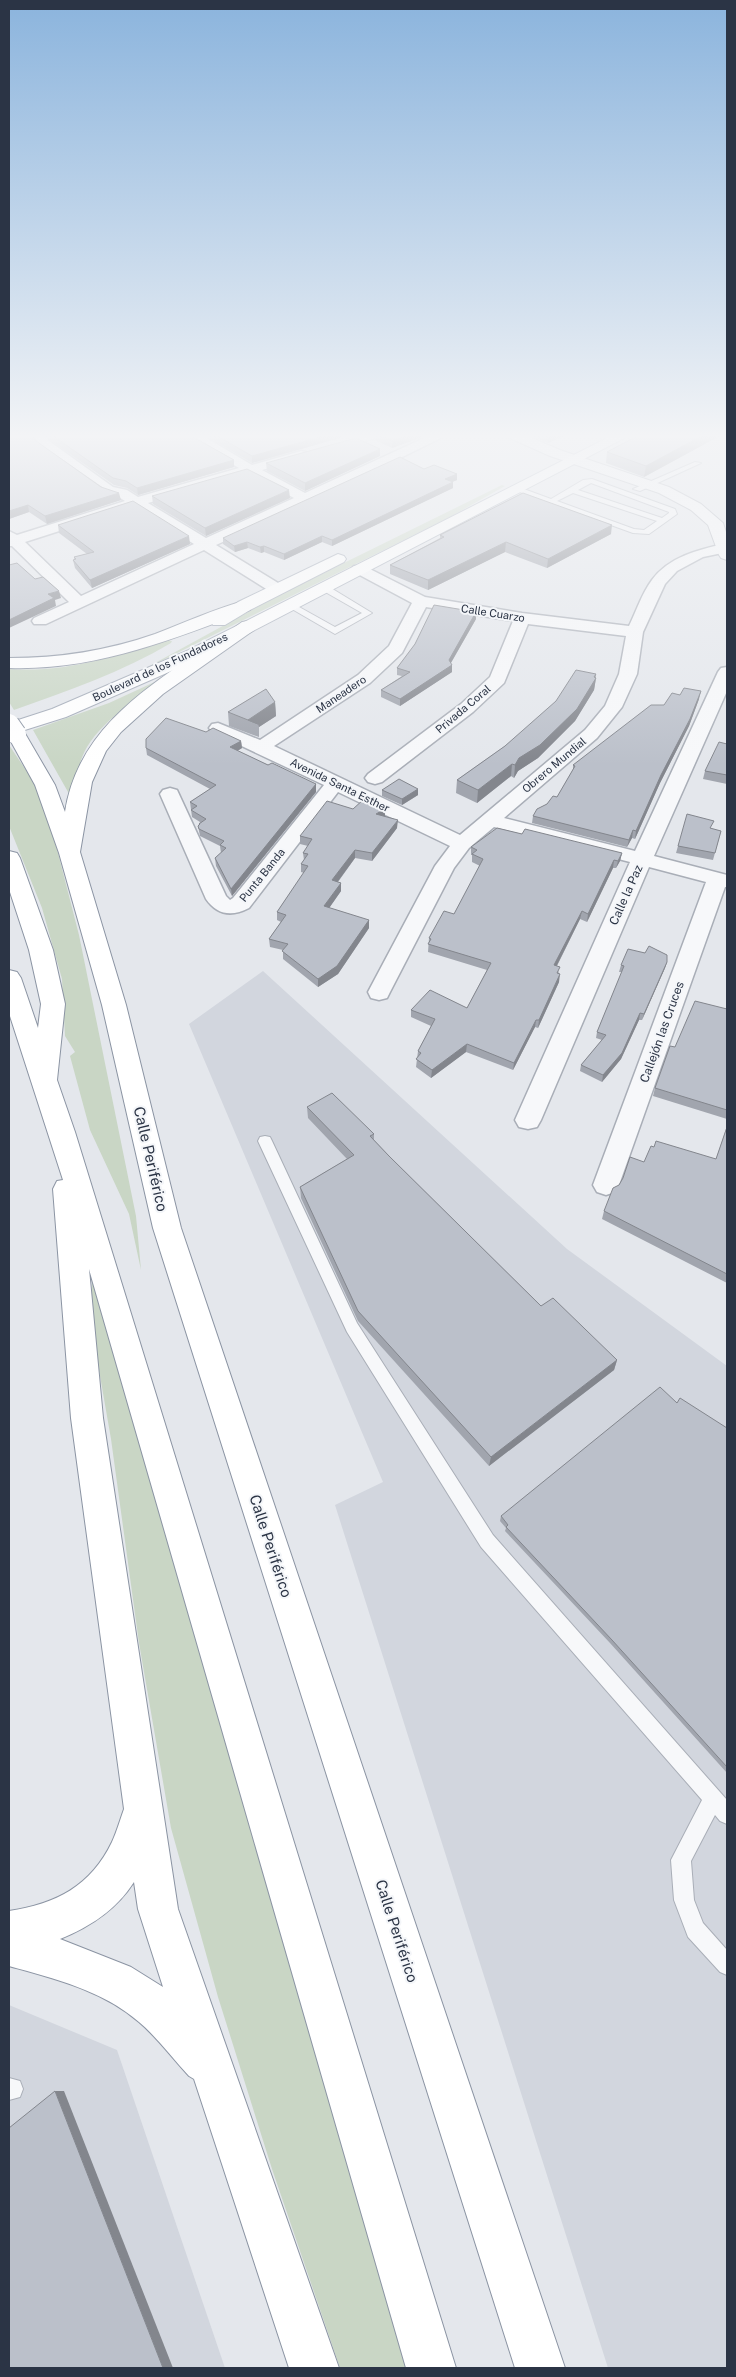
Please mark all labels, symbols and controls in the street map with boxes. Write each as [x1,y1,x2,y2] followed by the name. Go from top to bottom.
[460,602,526,624] street label: Calle Cuarzo
[91,630,230,704] street label: Boulevard de los Fundadores
[314,673,368,715] street label: Maneadero
[433,683,493,735] street label: Privada Coral
[520,735,588,795] street label: Obrero Mundial
[288,756,392,814] street label: Avenida Santa Esther
[237,846,287,904] street label: Punta Banda
[607,863,646,927] street label: Calle la Paz
[637,980,687,1084] street label: Callejón las Cruces
[131,1105,171,1213] street label: Calle Periférico
[246,1492,296,1600] street label: Calle Periférico
[372,1877,422,1985] street label: Calle Periférico

